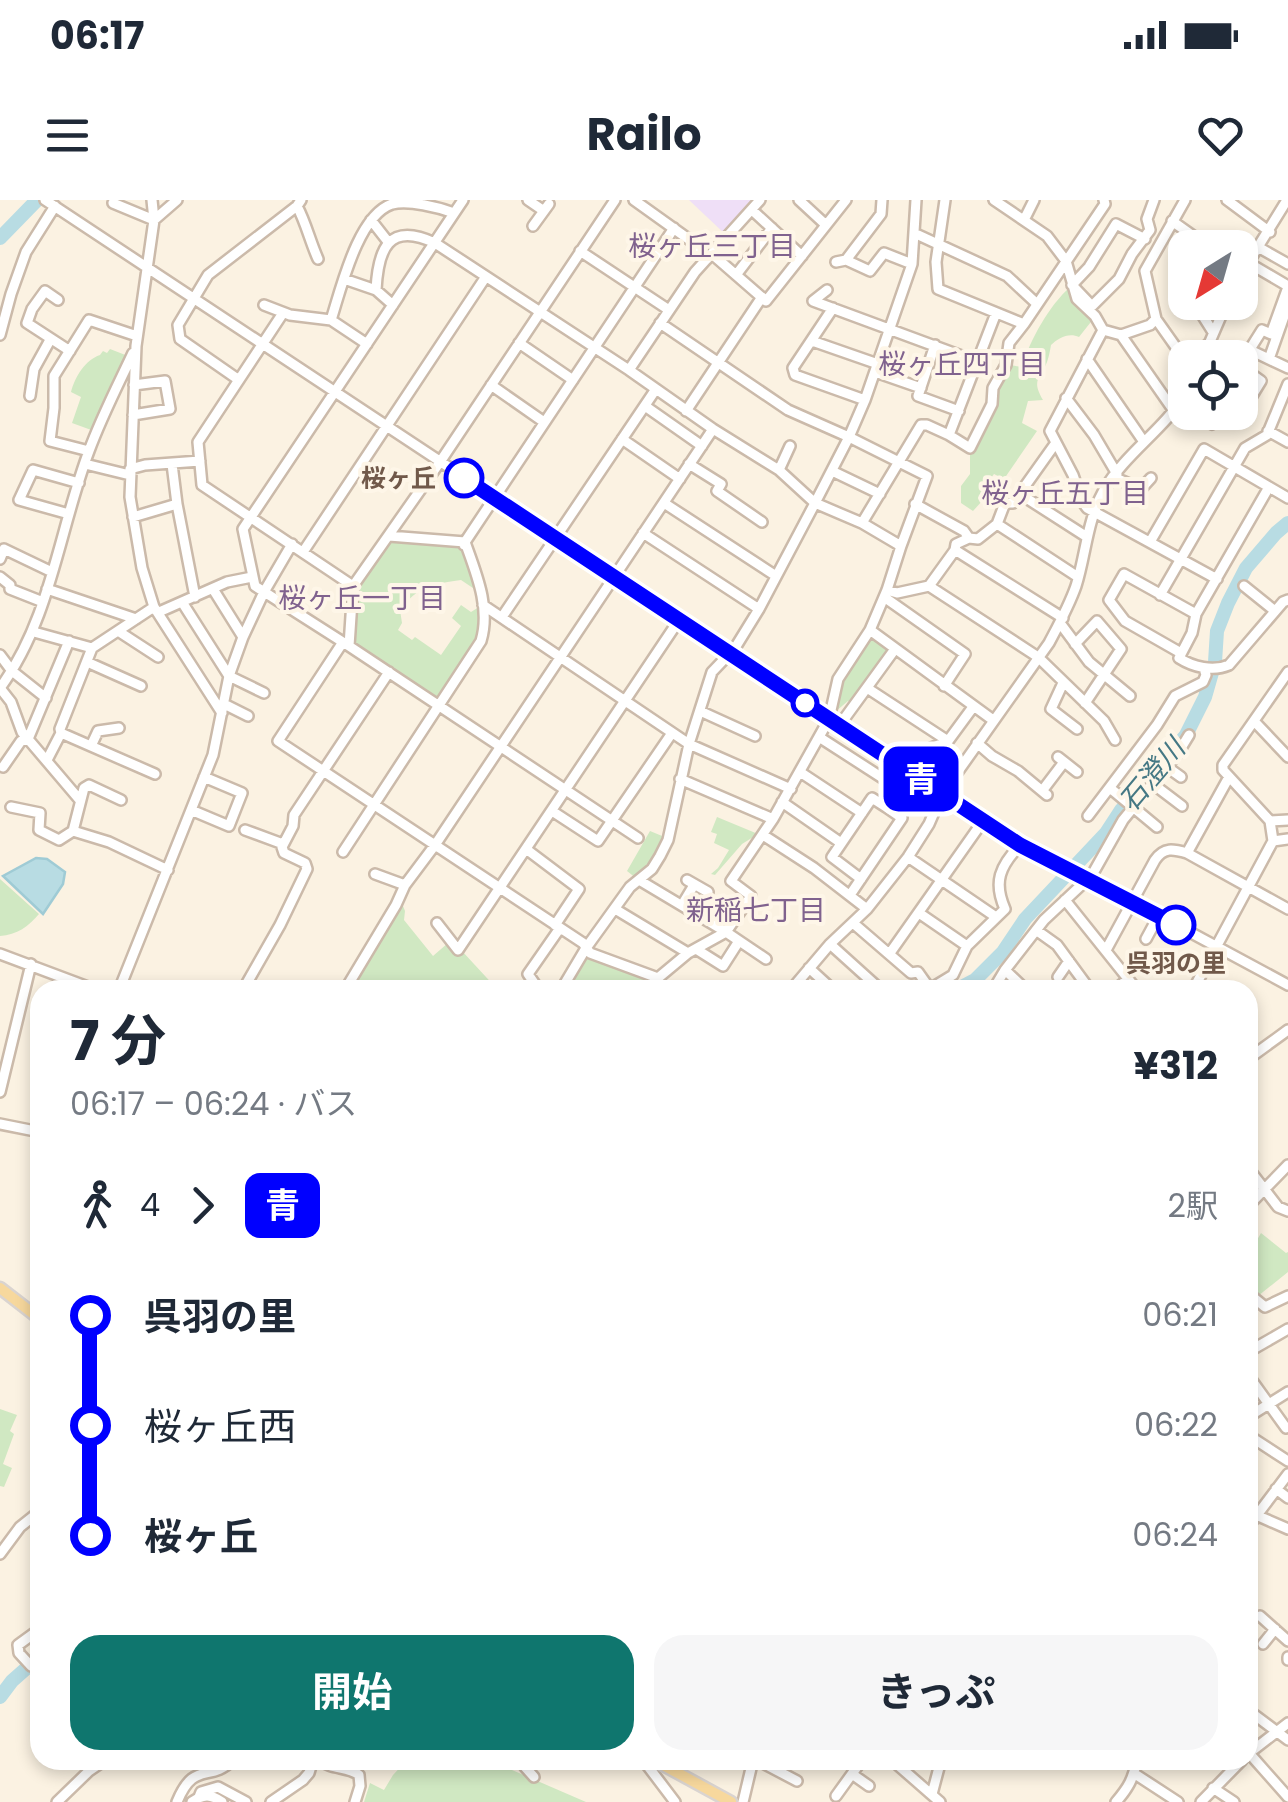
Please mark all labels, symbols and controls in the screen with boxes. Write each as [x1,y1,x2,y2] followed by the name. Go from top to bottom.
[50,9,144,62] text: 06:17
[586,103,702,166] text: Railo
[40,108,95,163] icon: menu
[1193,108,1248,163] icon: heart
[628,227,796,266] district label: 桜ヶ丘三丁目
[1168,230,1258,320] north arrow
[1168,230,1258,430] map controls
[1168,340,1258,430] button: locate
[878,345,1046,384] district label: 桜ヶ丘四丁目
[445,459,483,497] marker: 桜ヶ丘
[361,461,436,496] place label: 桜ヶ丘
[981,474,1149,513] district label: 桜ヶ丘五丁目
[278,579,446,618] district label: 桜ヶ丘一丁目
[792,690,818,716] unlabelled marker
[1110,728,1196,820] water label: 石澄川
[888,746,954,812] line badge: 青
[903,755,939,804] text: 青
[686,891,826,930] district label: 新稲七丁目
[1157,906,1195,944] marker: 呉羽の里
[1126,946,1226,981] place label: 呉羽の里
[70,1002,166,1079] text: 7 分
[1134,1039,1218,1092] text: ¥312
[70,1081,357,1126] text: 06:17 – 06:24 · バス
[70,1178,125,1233] icon: walk
[175,1178,230,1233] icon: forward
[265,1181,300,1230] text: 青
[140,1182,160,1227] text: 4
[1168,1183,1218,1228] text: 2駅
[144,1290,296,1343] text: 呉羽の里
[1142,1292,1218,1337] text: 06:21
[144,1400,296,1453] text: 桜ヶ丘西
[1134,1402,1218,1447] text: 06:22
[144,1510,258,1563] text: 桜ヶ丘
[1132,1512,1218,1557] text: 06:24
[70,1635,634,1750] button: 開始
[654,1635,1218,1750] button: きっぷ

